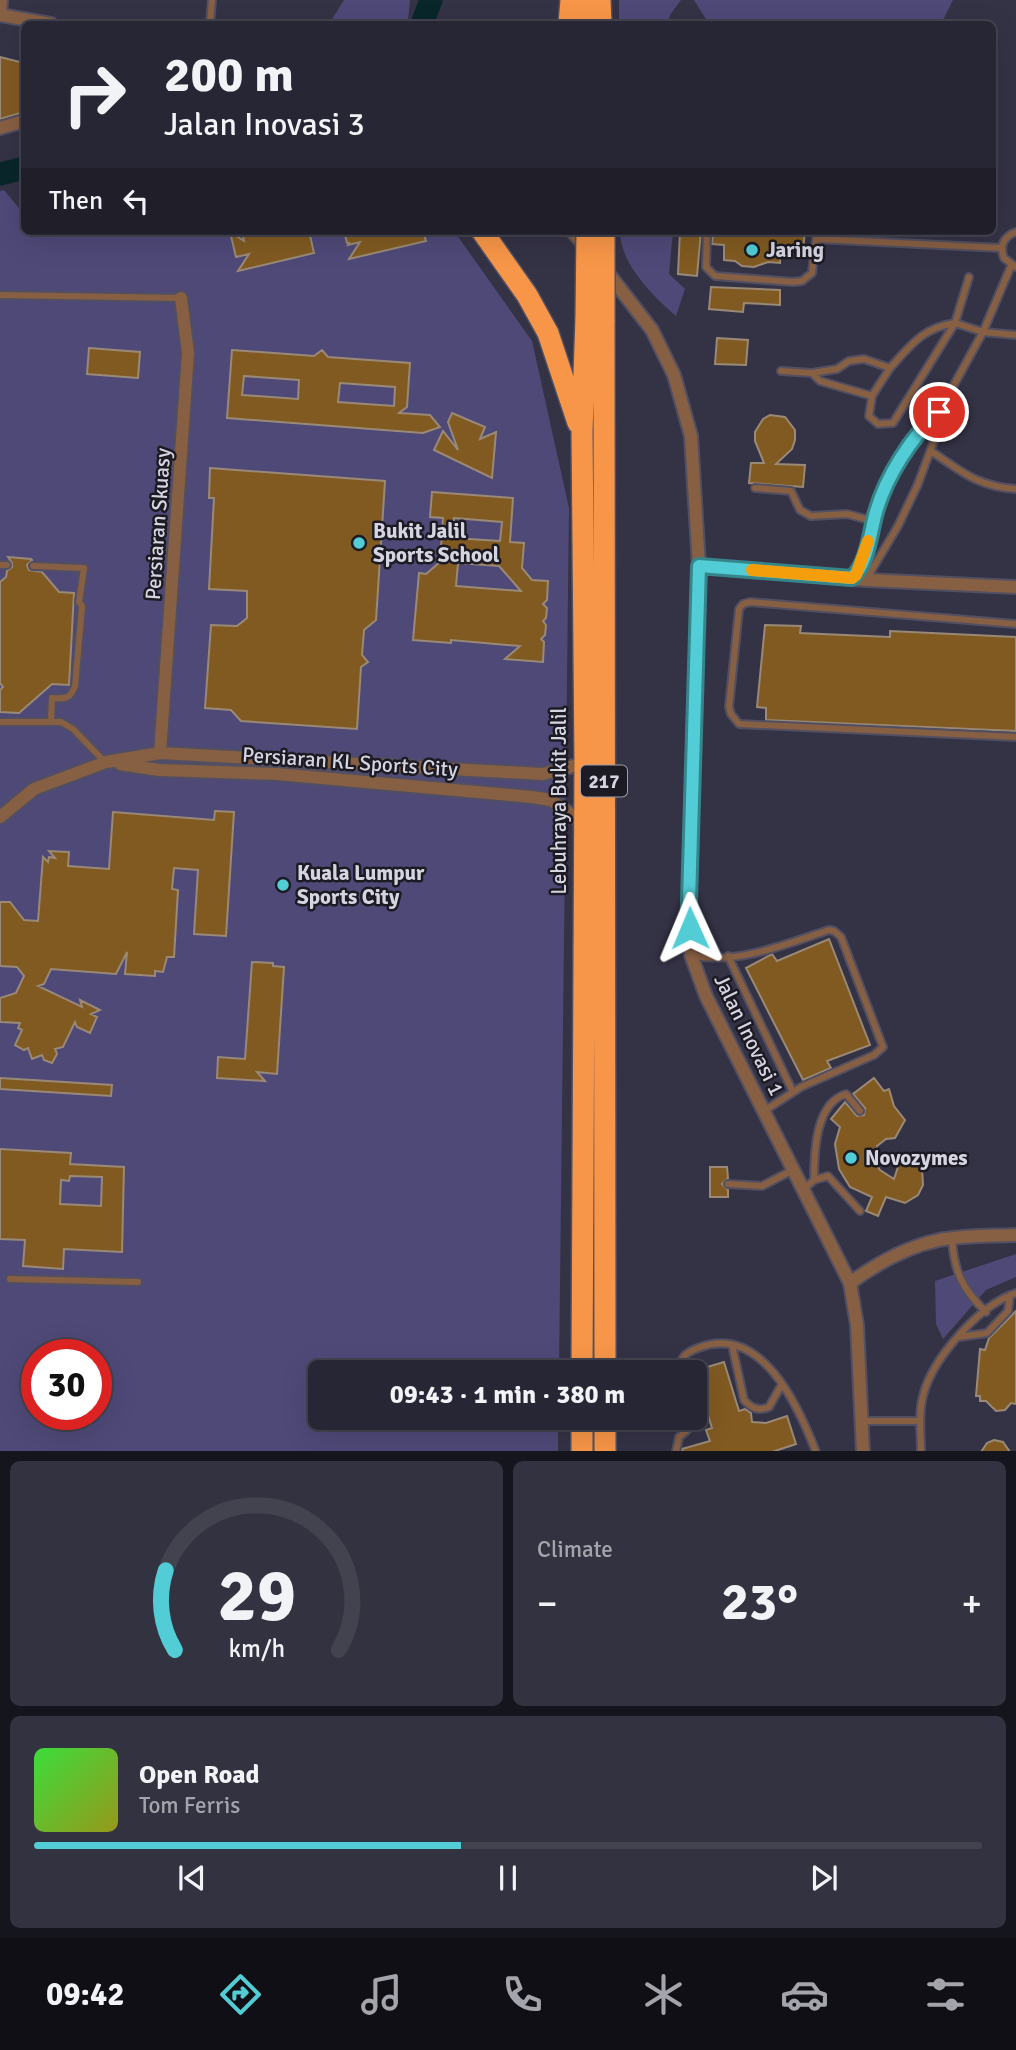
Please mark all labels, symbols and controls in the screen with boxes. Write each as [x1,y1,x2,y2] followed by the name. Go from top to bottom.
[164,45,294,105] text: 200 m
[49,49,140,140] icon: right
[164,105,365,144] text: Jalan Inovasi 3
[117,182,155,220] icon: left
[49,185,103,217] text: Then
[766,237,824,263] place label: Jaring
[744,242,760,258] marker: Jaring
[909,382,969,442] pin
[920,393,958,431] icon: arrive
[140,447,176,601] street label: Persiaran Skuasy
[373,518,500,568] place label: Bukit Jalil Sports School
[351,535,367,551] marker: Bukit Jalil Sports School
[546,707,572,895] street label: Lebuhraya Bukit Jalil
[241,742,459,783] street label: Persiaran KL Sports City
[581,766,627,796] road number: 217
[297,860,425,910] place label: Kuala Lumpur Sports City
[275,877,291,893] marker: Kuala Lumpur Sports City
[653,891,727,965] position arrow
[708,970,790,1100] street label: Jalan Inovasi 1
[865,1145,968,1171] place label: Novozymes
[843,1150,859,1166] marker: Novozymes
[21,1339,112,1430] speed limit sign: 30
[390,1379,625,1411] text: 09:43 · 1 min · 380 m
[537,1535,613,1564] text: Climate
[217,1552,296,1641] text: 29
[721,1570,798,1634] text: 23°
[537,1580,558,1627] text: −
[961,1580,982,1627] text: +
[228,1632,285,1663] text: km/h
[139,1759,260,1791] text: Open Road
[139,1791,240,1820] text: Tom Ferris
[173,1859,211,1897] icon: previous
[489,1859,527,1897] icon: pause
[805,1859,843,1897] icon: next
[216,1970,265,2019] icon: directions
[357,1970,406,2019] icon: music
[498,1970,547,2019] icon: phone
[639,1970,688,2019] icon: climate
[780,1970,829,2019] icon: car
[921,1970,970,2019] icon: filters
[46,1975,125,2014] text: 09:42

